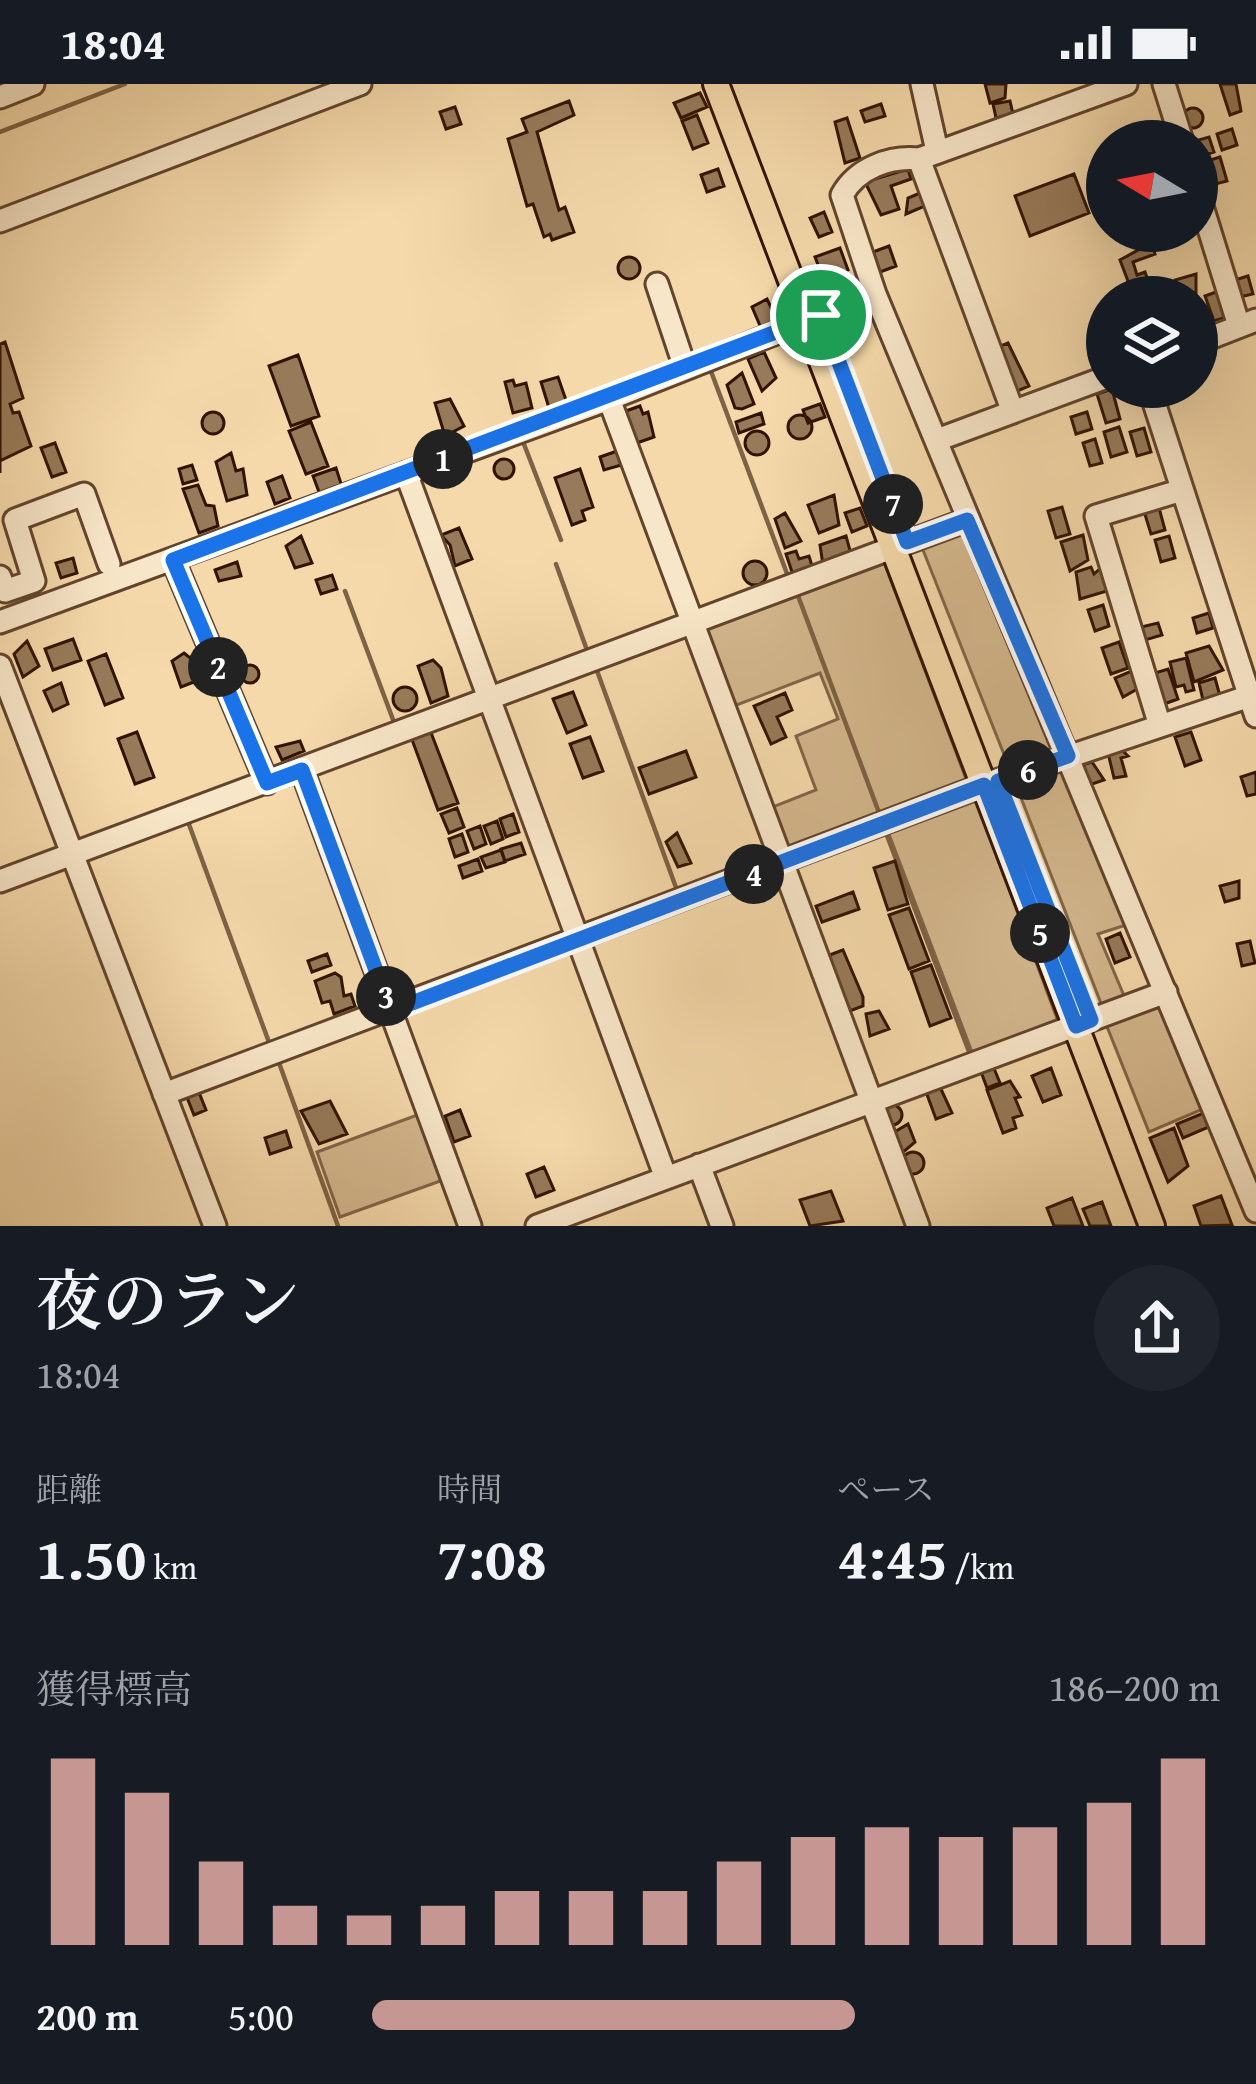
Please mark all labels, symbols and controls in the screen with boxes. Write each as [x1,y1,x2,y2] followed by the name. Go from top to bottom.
[60,10,166,75] text: 18:04
[1086,120,1218,252] north arrow
[1086,120,1218,408] map controls
[770,264,872,366] pin
[1086,276,1218,408] button: layers
[788,282,854,348] icon: arrive
[413,429,473,489] pin: 1
[434,435,452,483] text: 1
[863,474,923,534] pin: 7
[884,480,902,528] text: 7
[188,637,248,697] pin: 2
[209,643,227,691] text: 2
[998,740,1058,800] pin: 6
[1019,746,1037,794] text: 6
[724,844,784,904] pin: 4
[745,850,763,898] text: 4
[1010,903,1070,963] pin: 5
[1031,909,1049,957] text: 5
[356,966,416,1026] pin: 3
[377,972,395,1020] text: 3
[36,1251,300,1348] text: 夜のラン
[1094,1265,1220,1391] button: share
[36,1345,121,1402] text: 18:04
[36,1465,102,1513] text: 距離
[437,1465,503,1513] text: 時間
[837,1465,935,1513] text: ペース
[36,1513,146,1601] text: 1.50
[437,1513,547,1601] text: 7:08
[837,1513,948,1601] text: 4:45
[146,1543,197,1591] text: km
[948,1543,1014,1591] text: /km
[1048,1658,1220,1715] text: 186–200 m
[36,1660,192,1717] text: 獲得標高
[36,1987,139,2044] text: 200 m
[228,1987,294,2044] text: 5:00

